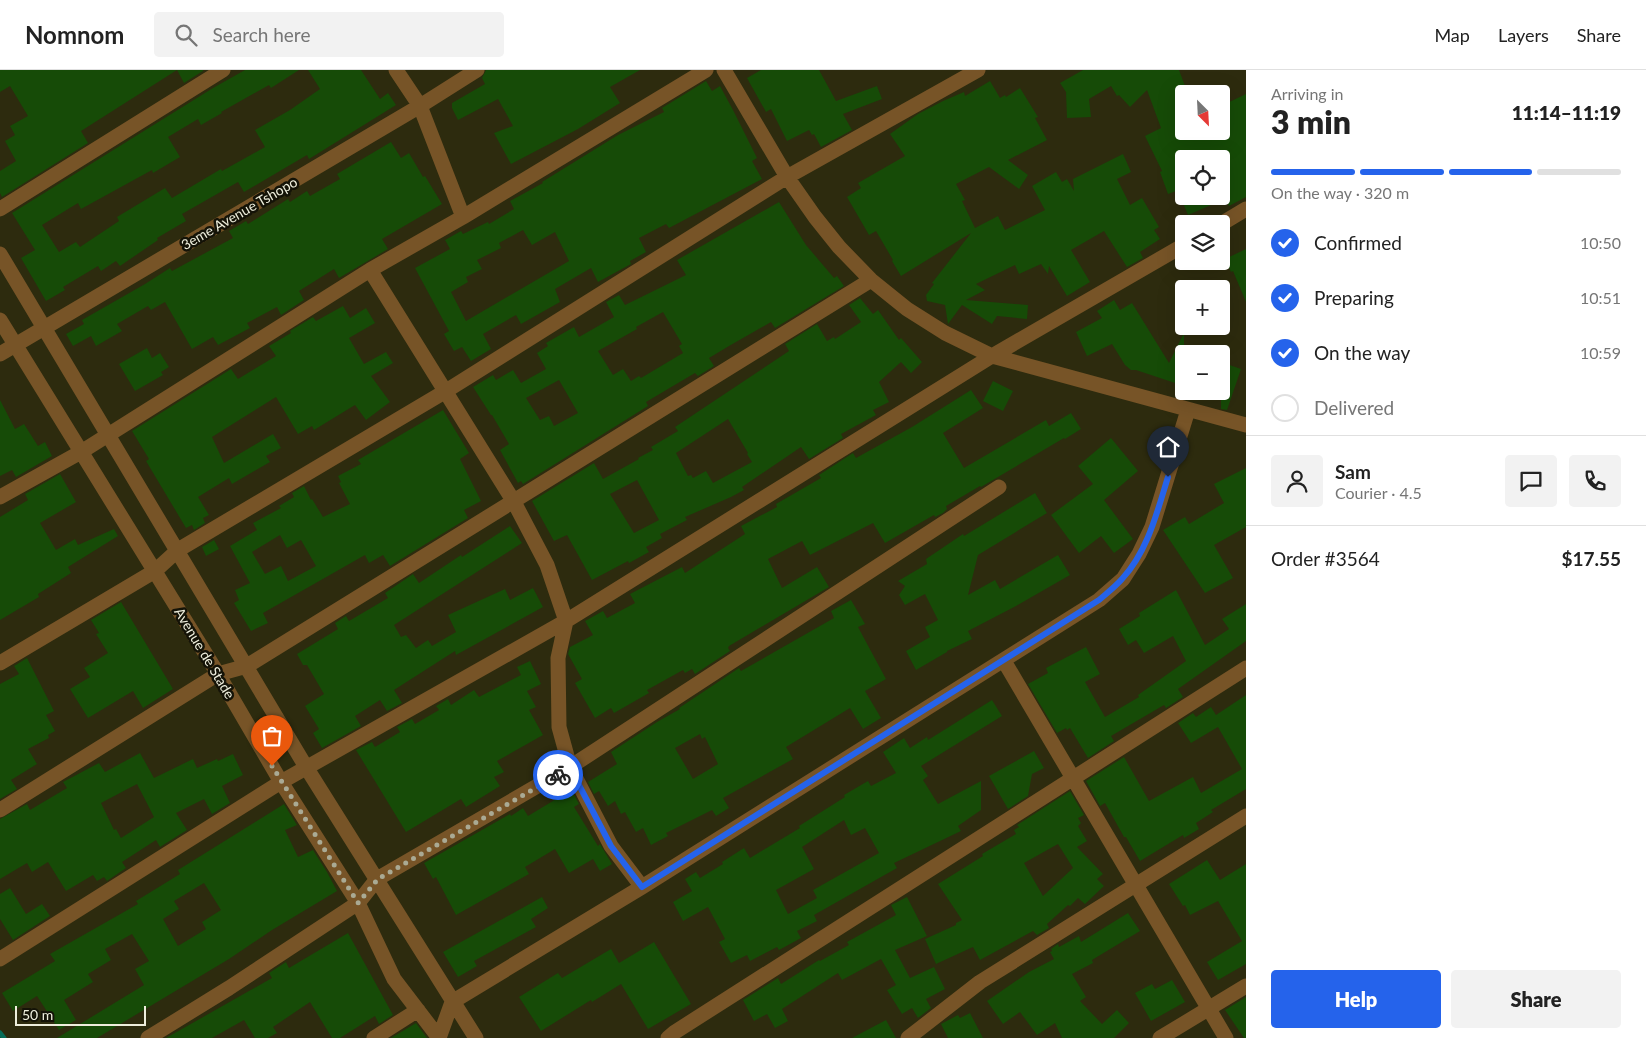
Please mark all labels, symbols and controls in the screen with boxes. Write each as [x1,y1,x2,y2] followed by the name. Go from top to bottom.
[154,12,504,57] search box
[25,20,124,49] text: Nomnom
[172,21,200,49] icon: search
[212,23,310,46] text: Search here
[1434,24,1470,46] text: Map
[1498,24,1549,46] text: Layers
[1577,24,1621,46] text: Share
[1271,84,1344,103] text: Arriving in
[1175,85,1230,140] north arrow
[1175,85,1230,400] map controls
[1512,101,1621,124] text: 11:14–11:19
[1271,102,1351,141] text: 3 min
[1175,150,1230,205] button: locate
[178,173,300,253] street label: 3eme Avenue Tshopo
[1271,183,1409,202] text: On the way · 320 m
[1175,215,1230,270] button: layers
[1271,229,1299,257] icon: check
[1314,231,1402,254] text: Confirmed
[1580,233,1621,252] text: 10:50
[1175,280,1230,335] button: +
[1271,284,1299,312] icon: check
[1314,286,1394,309] text: Preparing
[1580,288,1621,307] text: 10:51
[1271,339,1299,367] icon: check
[1314,341,1410,364] text: On the way
[1580,343,1621,362] text: 10:59
[1175,345,1230,400] button: −
[1314,396,1394,419] text: Delivered
[1147,426,1189,477] pin
[1154,433,1182,461] icon: home
[1271,455,1323,507] button: person
[1505,455,1557,507] button: chat
[1569,455,1621,507] button: phone
[1335,460,1371,483] text: Sam
[1335,483,1422,502] text: Courier · 4.5
[1271,547,1380,570] text: Order #3564
[1561,547,1621,570] text: $17.55
[171,604,239,702] street label: Avenue de Stade
[251,715,293,766] pin
[258,722,286,750] icon: bag
[533,750,583,800] courier
[544,761,572,789] icon: bike
[1271,970,1441,1028] button: Help
[1451,970,1621,1028] button: Share
[15,1003,146,1026] scale bar
[22,1006,53,1023] text: 50 m

